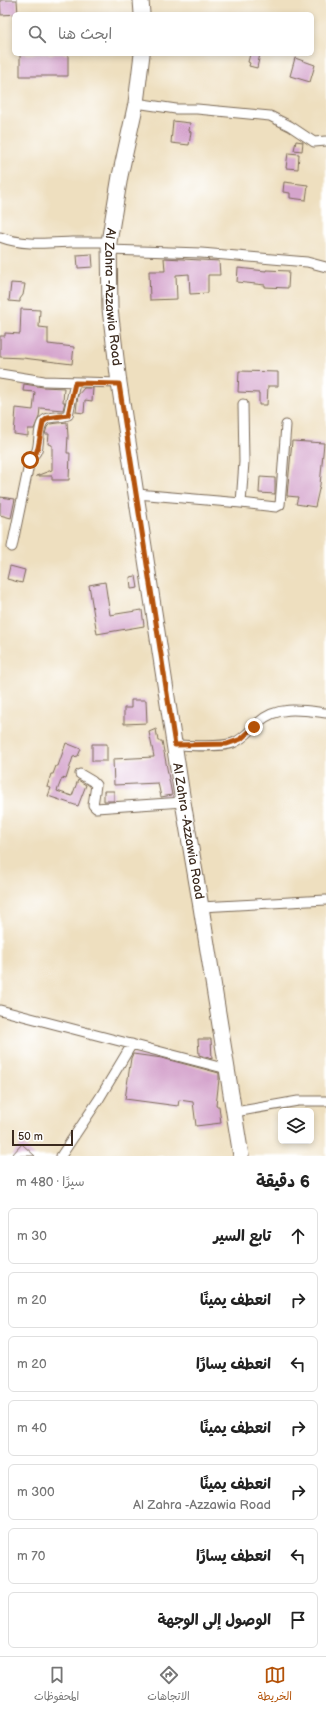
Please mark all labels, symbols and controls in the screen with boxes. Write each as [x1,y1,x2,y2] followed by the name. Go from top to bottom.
[12,12,314,56] search box
[26,23,48,45] icon: search
[58,25,112,44] text: ابحث هنا
[101,227,125,367] street label: Al Zahra -Azzawia Road
[21,451,39,469] route start
[245,718,263,736] route end
[169,762,208,901] street label: Al Zahra -Azzawia Road
[278,1108,314,1144] map controls
[278,1108,314,1144] button: layers
[12,1128,73,1147] scale bar
[18,1130,43,1143] text: 50 m
[256,1172,310,1192] text: 6 دقيقة
[16,1174,85,1190] text: سيرًا · 480 m
[287,1225,309,1247] icon: ahead
[213,1227,271,1246] text: تابع السير
[17,1228,47,1244] text: 30 m
[287,1289,309,1311] icon: right
[200,1291,271,1310] text: انعطف يمينًا
[17,1292,47,1308] text: 20 m
[287,1353,309,1375] icon: left
[196,1355,271,1374] text: انعطف يسارًا
[17,1356,47,1372] text: 20 m
[287,1417,309,1439] icon: right
[200,1419,271,1438] text: انعطف يمينًا
[17,1420,47,1436] text: 40 m
[200,1475,271,1494] text: انعطف يمينًا
[287,1481,309,1503] icon: right
[17,1484,55,1500] text: 300 m
[133,1497,271,1513] text: Al Zahra -Azzawia Road
[287,1545,309,1567] icon: left
[196,1547,271,1566] text: انعطف يسارًا
[17,1548,45,1564] text: 70 m
[287,1609,309,1631] icon: arrive
[157,1611,271,1630] text: الوصول إلى الوجهة
[34,1664,79,1706] tab: المحفوظات
[147,1664,190,1706] tab: الاتجاهات
[258,1664,292,1706] tab: الخريطة

